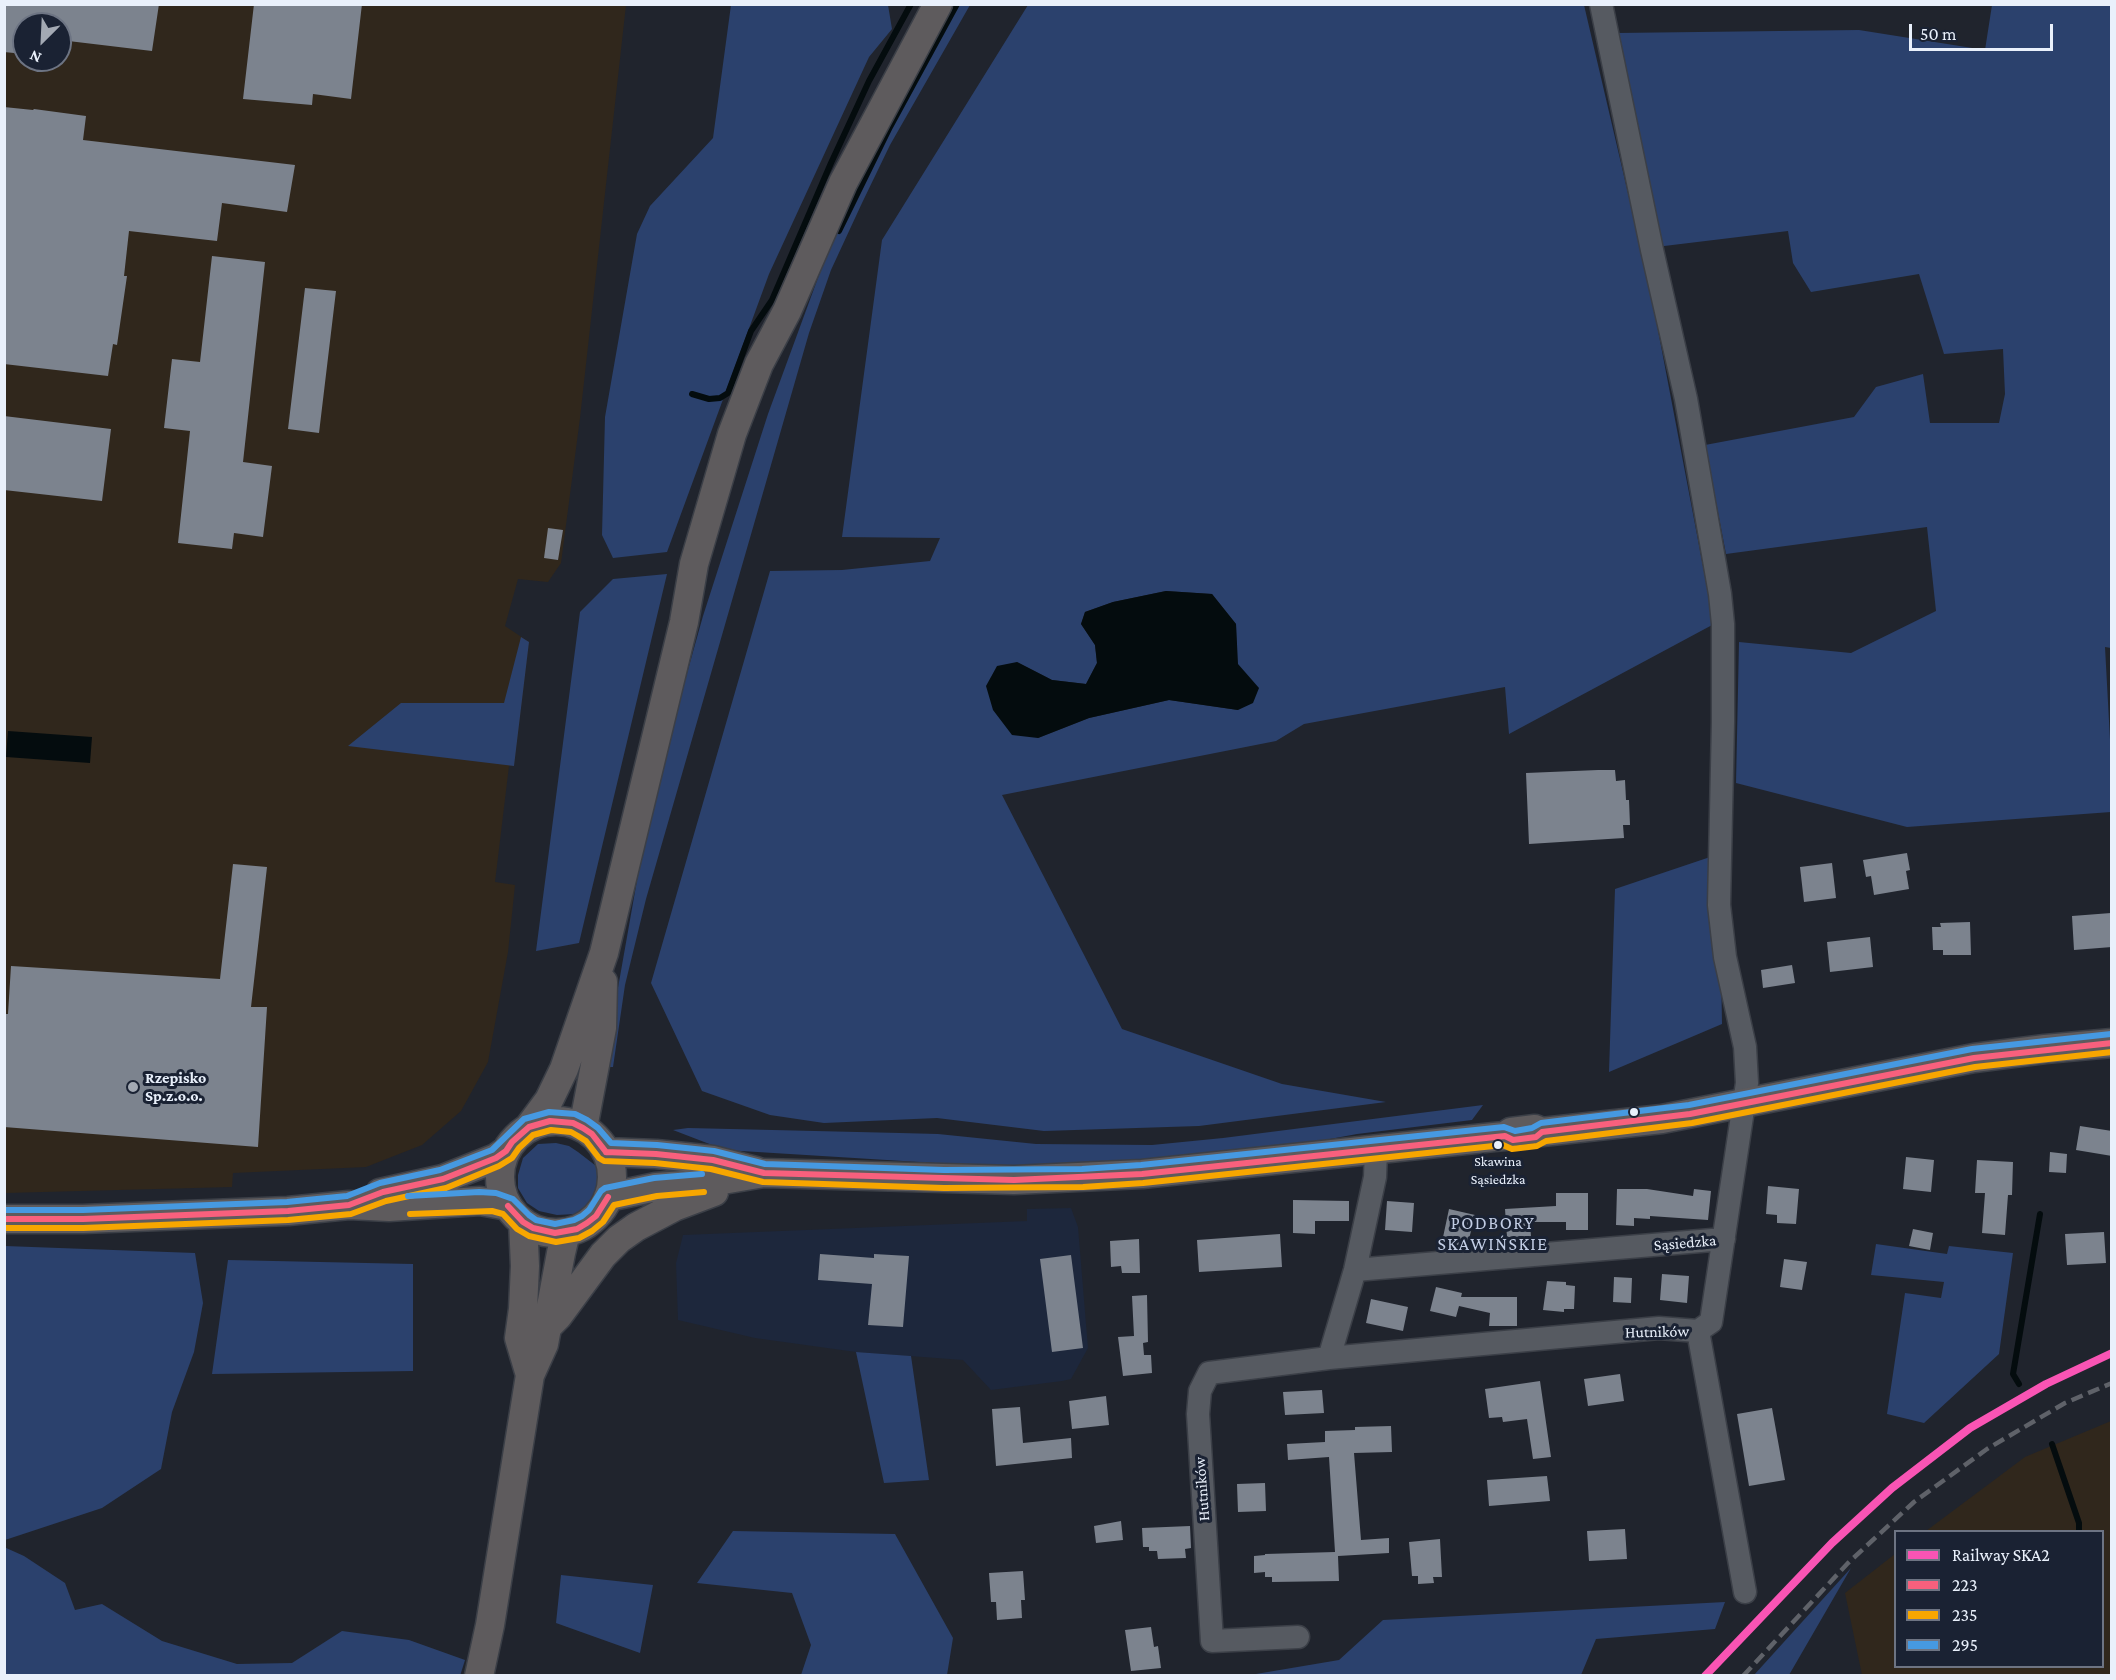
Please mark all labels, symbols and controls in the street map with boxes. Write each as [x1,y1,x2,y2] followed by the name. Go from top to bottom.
[12,12,72,72] north arrow
[1912,12,2056,50] scale bar
[1920,24,1957,44] text: 50 m
[27,47,44,67] text: N
[145,1068,206,1106] place label: Rzepisko Sp.z.o.o.
[126,1080,140,1094] marker: Rzepisko Sp.z.o.o.
[1628,1106,1640,1118] unlabelled marker
[1492,1139,1504,1151] marker: Skawina Sąsiedzka
[1471,1154,1525,1186] place label: Skawina Sąsiedzka
[1437,1212,1549,1254] district label: PODBORY SKAWIŃSKIE
[1653,1231,1717,1255] street label: Sąsiedzka
[1625,1322,1689,1342] street label: Hutników
[1190,1456,1214,1522] street label: Hutników
[1894,1530,2104,1668] legend
[1952,1545,2050,1565] text: Railway SKA2
[1952,1575,1978,1595] text: 223
[1952,1605,1978,1625] text: 235
[1952,1635,1978,1655] text: 295

